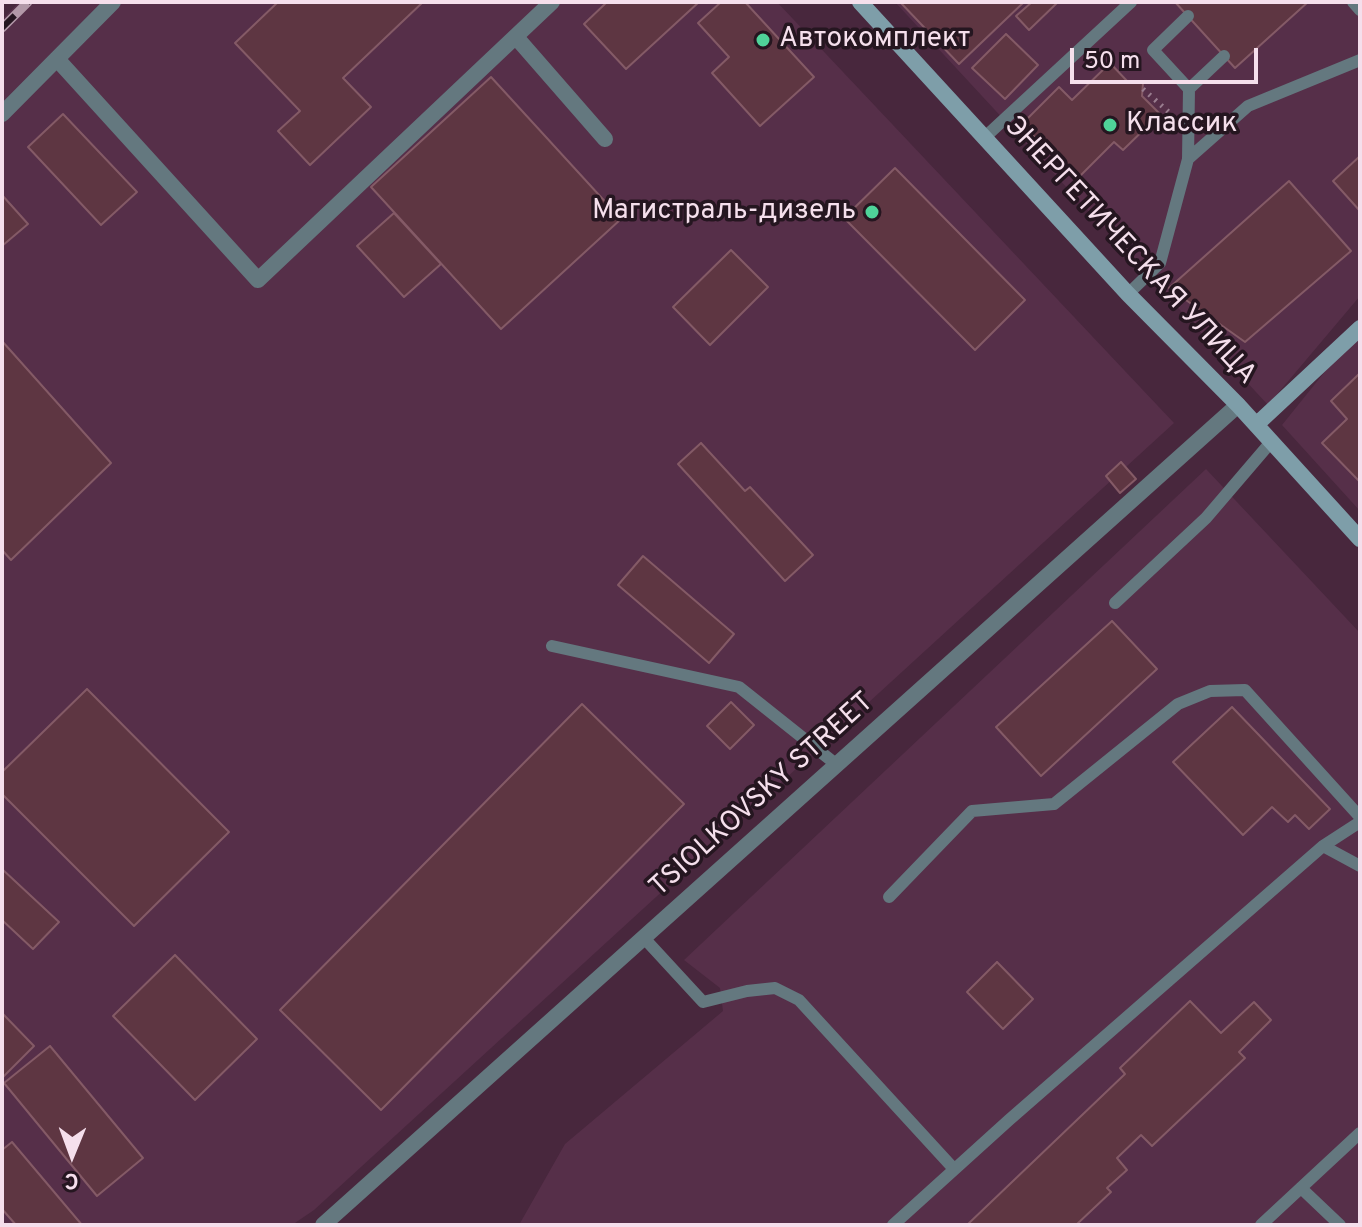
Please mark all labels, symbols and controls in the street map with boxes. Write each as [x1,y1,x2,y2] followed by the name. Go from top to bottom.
[779,23,970,57] place label: Автокомплект
[754,31,772,49] marker: Автокомплект
[1074,32,1262,82] scale bar
[1084,47,1140,77] text: 50 m
[1126,108,1237,142] place label: Классик
[996,111,1262,393] street label: ЭНЕРГЕТИЧЕСКАЯ УЛИЦА
[1101,116,1119,134] marker: Классик
[592,195,856,229] place label: Магистраль-дизель
[863,203,881,221] marker: Магистраль-дизель
[644,687,882,905] street label: TSIOLKOVSKY STREET
[32,1115,112,1195] north arrow
[64,1166,79,1193] text: С

